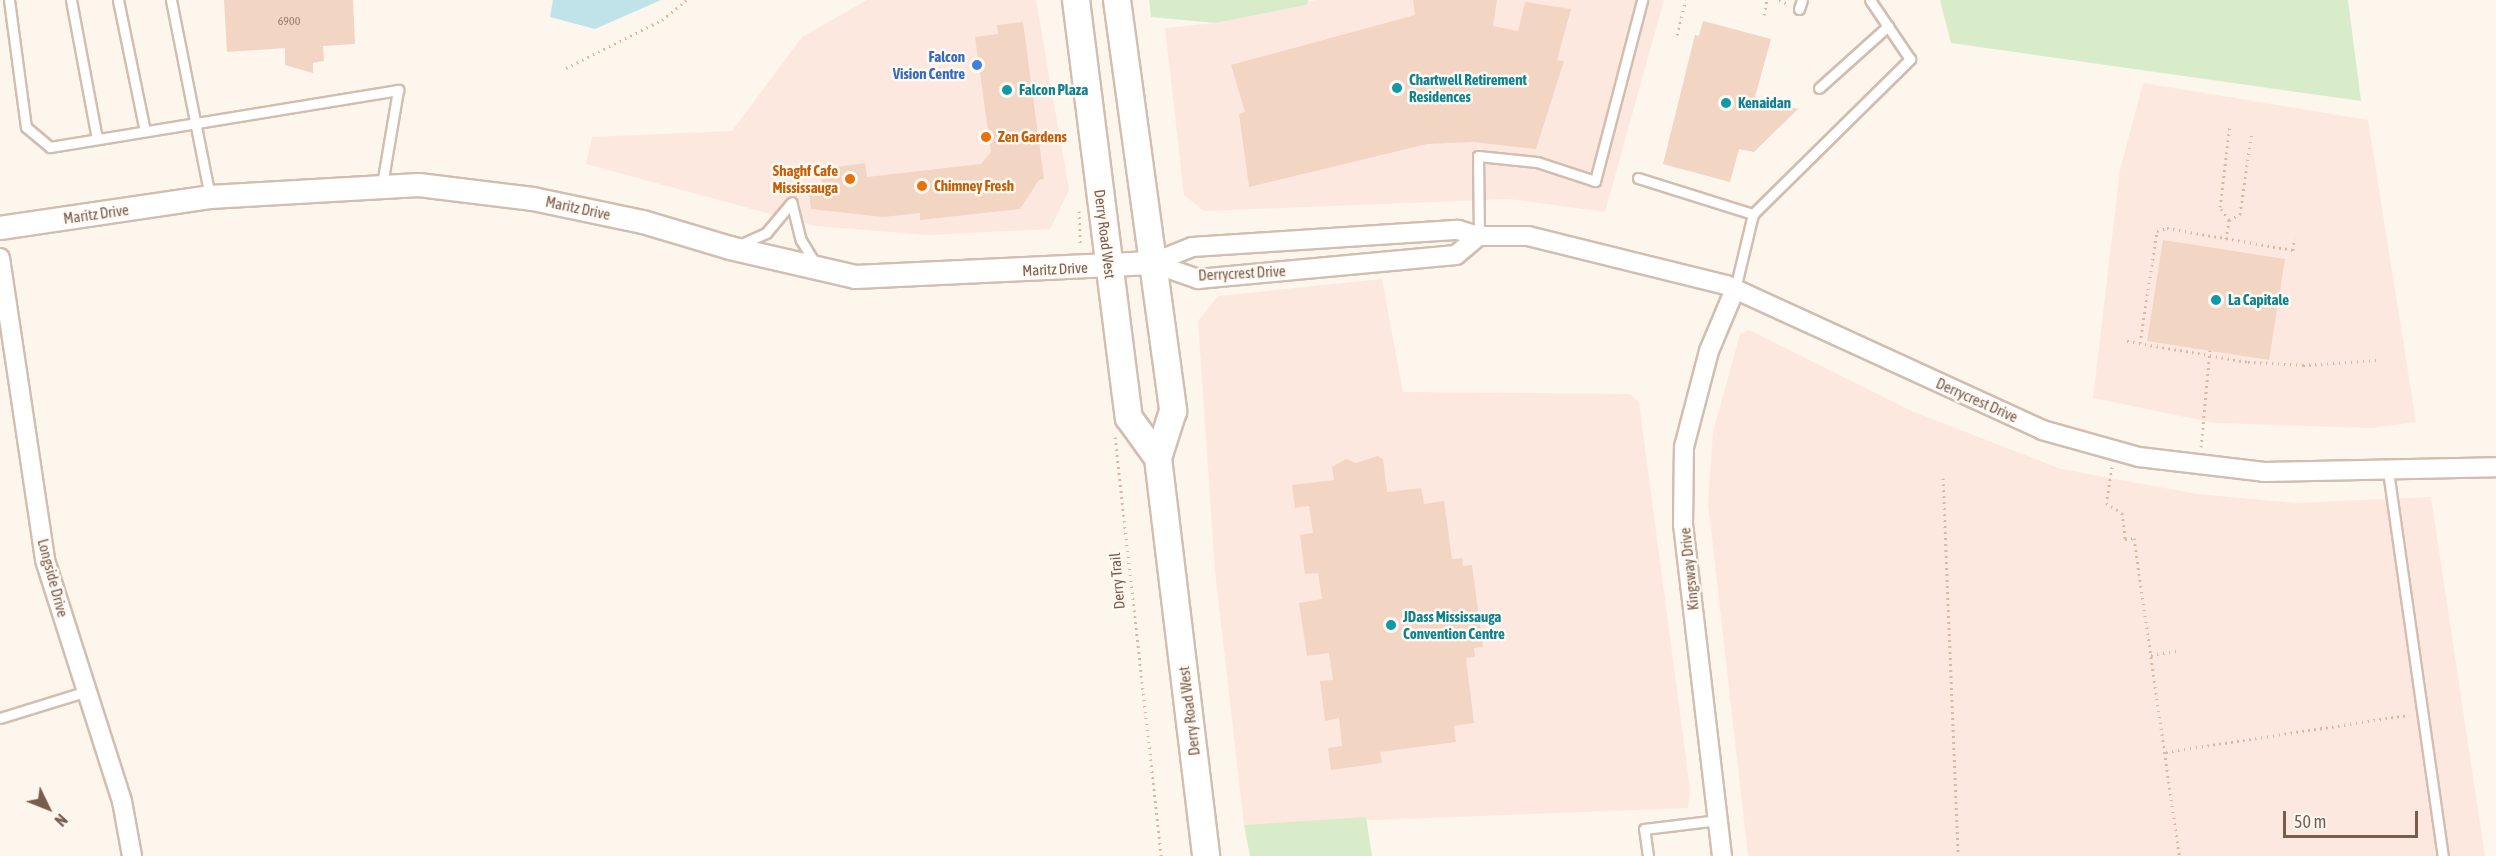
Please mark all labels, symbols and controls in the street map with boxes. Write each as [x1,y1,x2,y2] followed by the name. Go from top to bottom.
[278,15,300,29] house number: 6900
[893,47,965,82] place label: Falcon Vision Centre
[970,58,984,72] marker: Falcon Vision Centre
[1409,70,1527,105] place label: Chartwell Retirement Residences
[1019,81,1088,99] place label: Falcon Plaza
[1390,81,1404,95] marker: Chartwell Retirement Residences
[1000,83,1014,97] marker: Falcon Plaza
[1738,94,1791,112] place label: Kenaidan
[1719,96,1733,110] marker: Kenaidan
[998,128,1067,146] place label: Zen Gardens
[979,130,993,144] marker: Zen Gardens
[773,161,838,196] place label: Shaghf Cafe Mississauga
[843,172,857,186] marker: Shaghf Cafe Mississauga
[934,177,1014,195] place label: Chimney Fresh
[915,179,929,193] marker: Chimney Fresh
[1091,188,1119,280] street label: Derry Road West
[544,192,612,224] street label: Maritz Drive
[62,201,130,227] street label: Maritz Drive
[1022,258,1088,280] street label: Maritz Drive
[1198,262,1286,284] street label: Derrycrest Drive
[2228,291,2289,309] place label: La Capitale
[2209,293,2223,307] marker: La Capitale
[1933,374,2021,426] street label: Derrycrest Drive
[1676,527,1702,611] street label: Kingsway Drive
[34,537,72,619] street label: Longside Drive
[1106,552,1128,610] street label: Derry Trail
[1403,607,1505,642] place label: JDass Mississauga Convention Centre
[1384,618,1398,632] marker: JDass Mississauga Convention Centre
[1175,665,1203,757] street label: Derry Road West
[18,778,78,838] north arrow
[2286,799,2421,837] scale bar
[51,811,71,830] text: N
[2294,811,2326,832] text: 50 m

